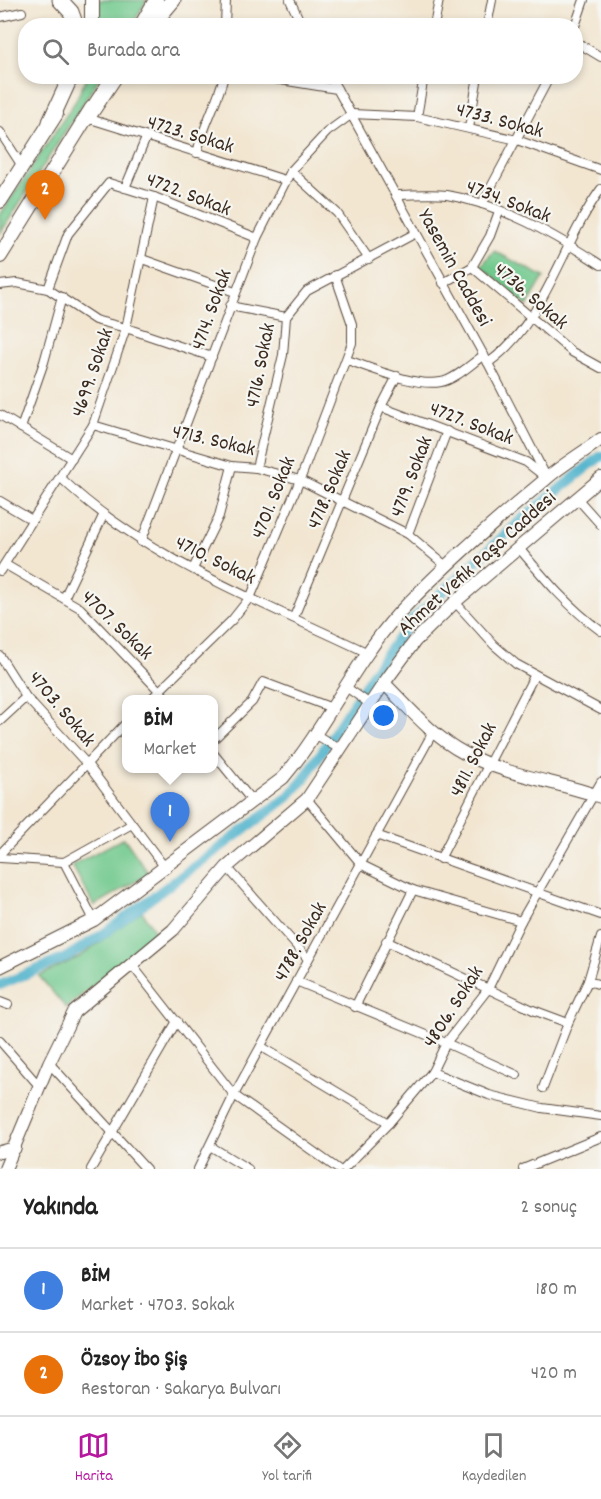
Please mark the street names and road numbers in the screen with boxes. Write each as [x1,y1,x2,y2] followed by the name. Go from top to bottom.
[452,96,546,148] street label: 4733. Sokak
[143,108,237,163] street label: 4723. Sokak
[141,166,235,226] street label: 4722. Sokak
[461,173,555,233] street label: 4734. Sokak
[409,204,498,333] street label: Yasemin Caddesi
[486,256,574,338] street label: 4736. Sokak
[184,265,241,355] street label: 4714. Sokak
[239,321,285,410] street label: 4716. Sokak
[65,324,123,421] street label: 4699. Sokak
[424,395,517,455] street label: 4727. Sokak
[169,418,258,466] street label: 4713. Sokak
[384,432,442,522] street label: 4719. Sokak
[301,446,361,535] street label: 4718. Sokak
[245,452,305,544] street label: 4701. Sokak
[392,484,564,644] street label: Ahmet Vefik Paşa Caddesi
[169,529,260,594] street label: 4710. Sokak
[73,584,159,668] street label: 4707. Sokak
[20,665,102,755] street label: 4703. Sokak
[443,718,506,803] street label: 4811. Sokak
[267,897,336,988] street label: 4788. Sokak
[417,961,492,1055] street label: 4806. Sokak

